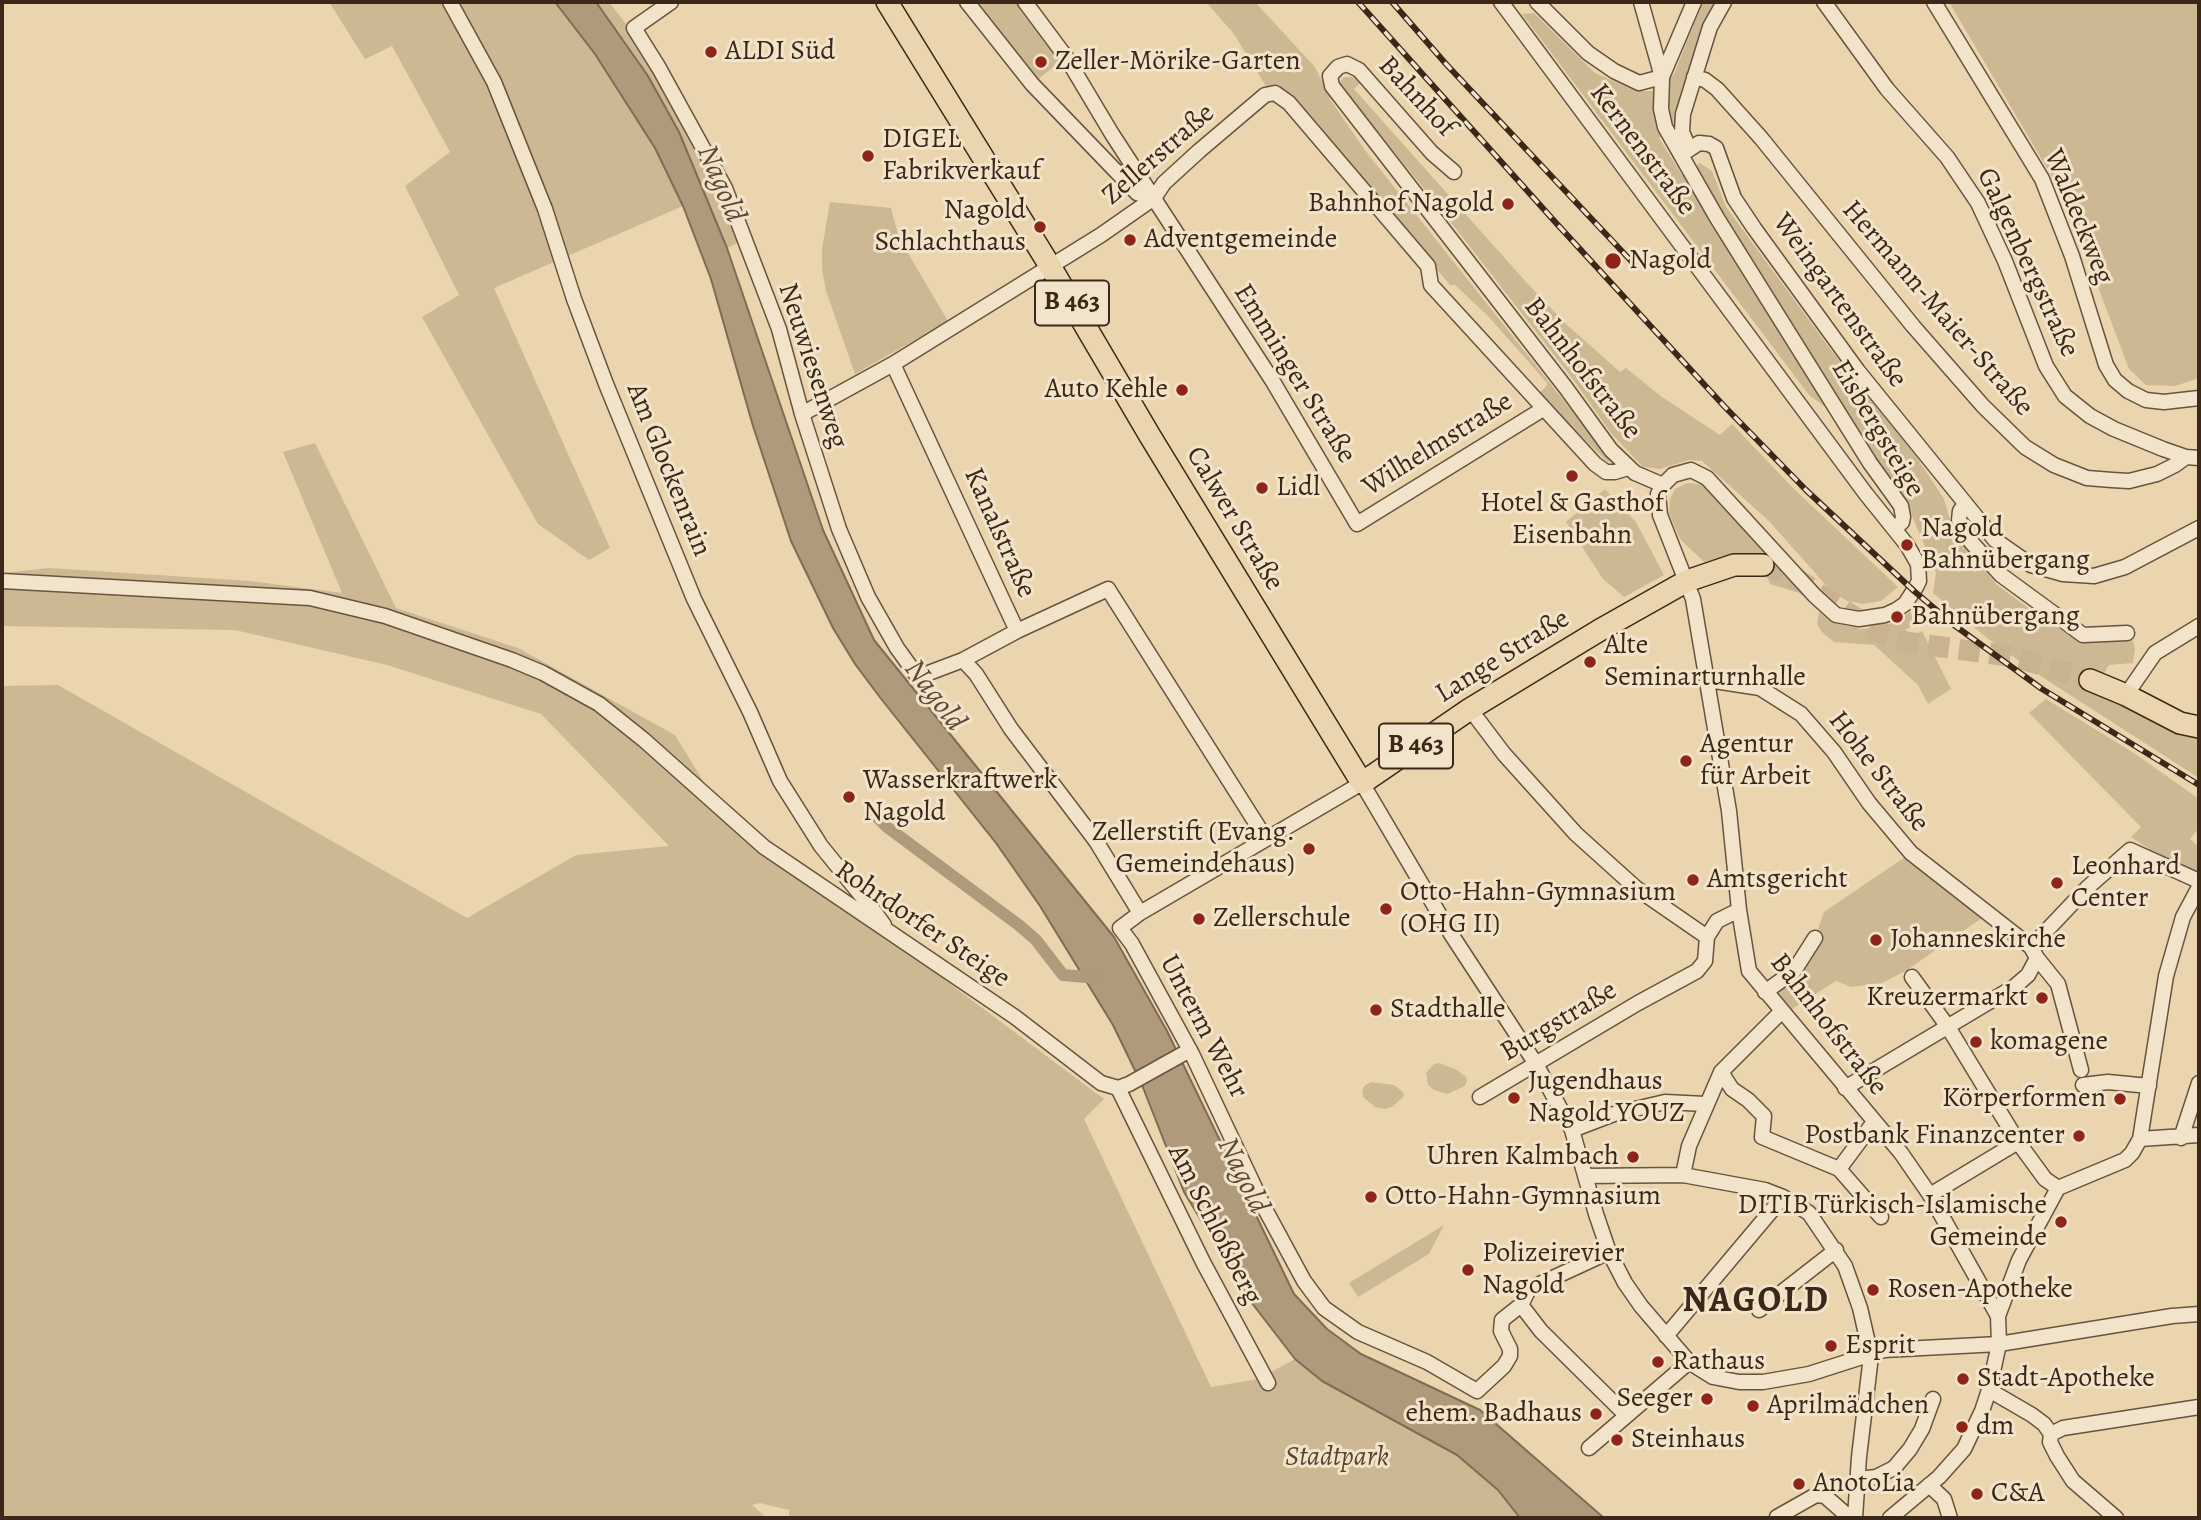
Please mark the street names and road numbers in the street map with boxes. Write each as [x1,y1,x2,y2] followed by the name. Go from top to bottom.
[1370,50,1462,144] street label: Bahnhof
[1582,77,1702,223] street label: Kernenstraße
[1096,97,1222,213] street label: Zellerstraße
[2036,145,2120,289] street label: Waldeckweg
[1968,163,2086,363] street label: Galgenbergstraße
[1834,194,2040,424] street label: Hermann-Maier-Straße
[1764,207,1914,395] street label: Weingartenstraße
[1225,278,1363,470] street label: Emminger Straße
[770,279,854,453] street label: Neuwiesenweg
[1035,280,1109,326] road number: B 463
[1516,291,1648,447] street label: Bahnhofstraße
[1823,354,1931,504] street label: Eisbergsteige
[618,379,718,561] street label: Am Glockenrain
[1357,386,1519,504] street label: Wilhelmstraße
[1178,441,1290,597] street label: Calwer Straße
[955,463,1043,603] street label: Kanalstraße
[1430,603,1576,711] street label: Lange Straße
[1820,705,1936,839] street label: Hohe Straße
[1379,724,1453,768] road number: B 463
[828,854,1016,996] street label: Rohrdorfer Steige
[1762,947,1894,1103] street label: Bahnhofstraße
[1151,950,1255,1104] street label: Unterm Wehr
[1495,974,1623,1070] street label: Burgstraße
[1159,1140,1269,1310] street label: Am Schloßberg

